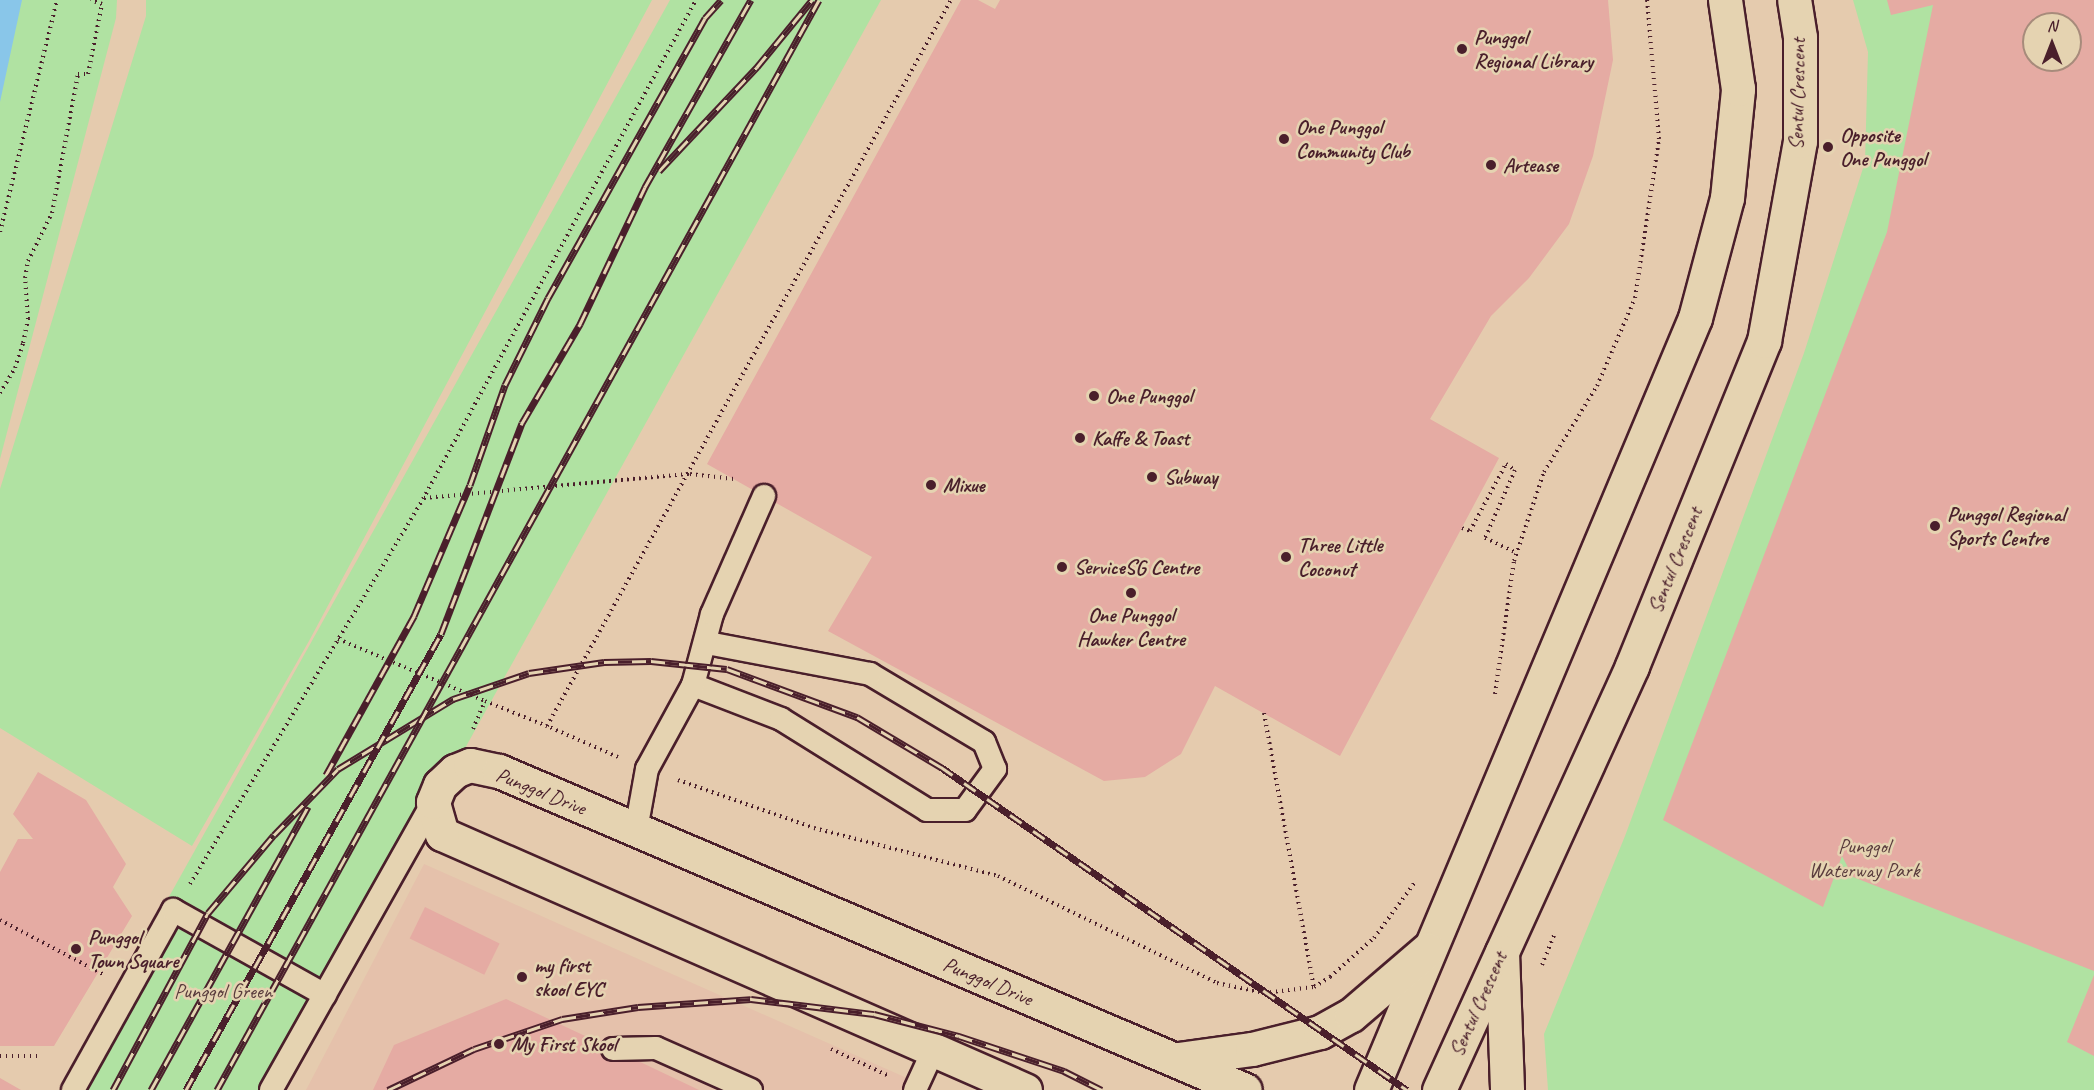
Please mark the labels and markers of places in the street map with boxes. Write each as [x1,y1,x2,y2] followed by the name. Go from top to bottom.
[1474,24,1593,74] place label: Punggol Regional Library
[1455,42,1469,56] marker: Punggol Regional Library
[1296,114,1410,164] place label: One Punggol Community Club
[1840,122,1926,172] place label: Opposite One Punggol
[1277,132,1291,146] marker: One Punggol Community Club
[1821,140,1835,154] marker: Opposite One Punggol
[1503,152,1558,178] place label: Artease
[1484,158,1498,172] marker: Artease
[1106,383,1192,409] place label: One Punggol
[1087,389,1101,403] marker: One Punggol
[1092,425,1189,451] place label: Kaffe & Toast
[1073,431,1087,445] marker: Kaffe & Toast
[1164,464,1217,490] place label: Subway
[1145,470,1159,484] marker: Subway
[943,472,985,498] place label: Mixue
[924,478,938,492] marker: Mixue
[1947,501,2066,551] place label: Punggol Regional Sports Centre
[1928,519,1942,533] marker: Punggol Regional Sports Centre
[1298,532,1383,582] place label: Three Little Coconut
[1279,550,1293,564] marker: Three Little Coconut
[1074,554,1199,580] place label: ServiceSG Centre
[1055,560,1069,574] marker: ServiceSG Centre
[1124,586,1138,600] marker: One Punggol Hawker Centre
[1077,602,1185,652] place label: One Punggol Hawker Centre
[88,924,177,974] place label: Punggol Town Square
[69,942,83,956] marker: Punggol Town Square
[534,952,604,1002] place label: my first skool EYC
[515,970,529,984] marker: my first skool EYC
[511,1031,617,1057] place label: My First Skool
[492,1037,506,1051] marker: My First Skool

